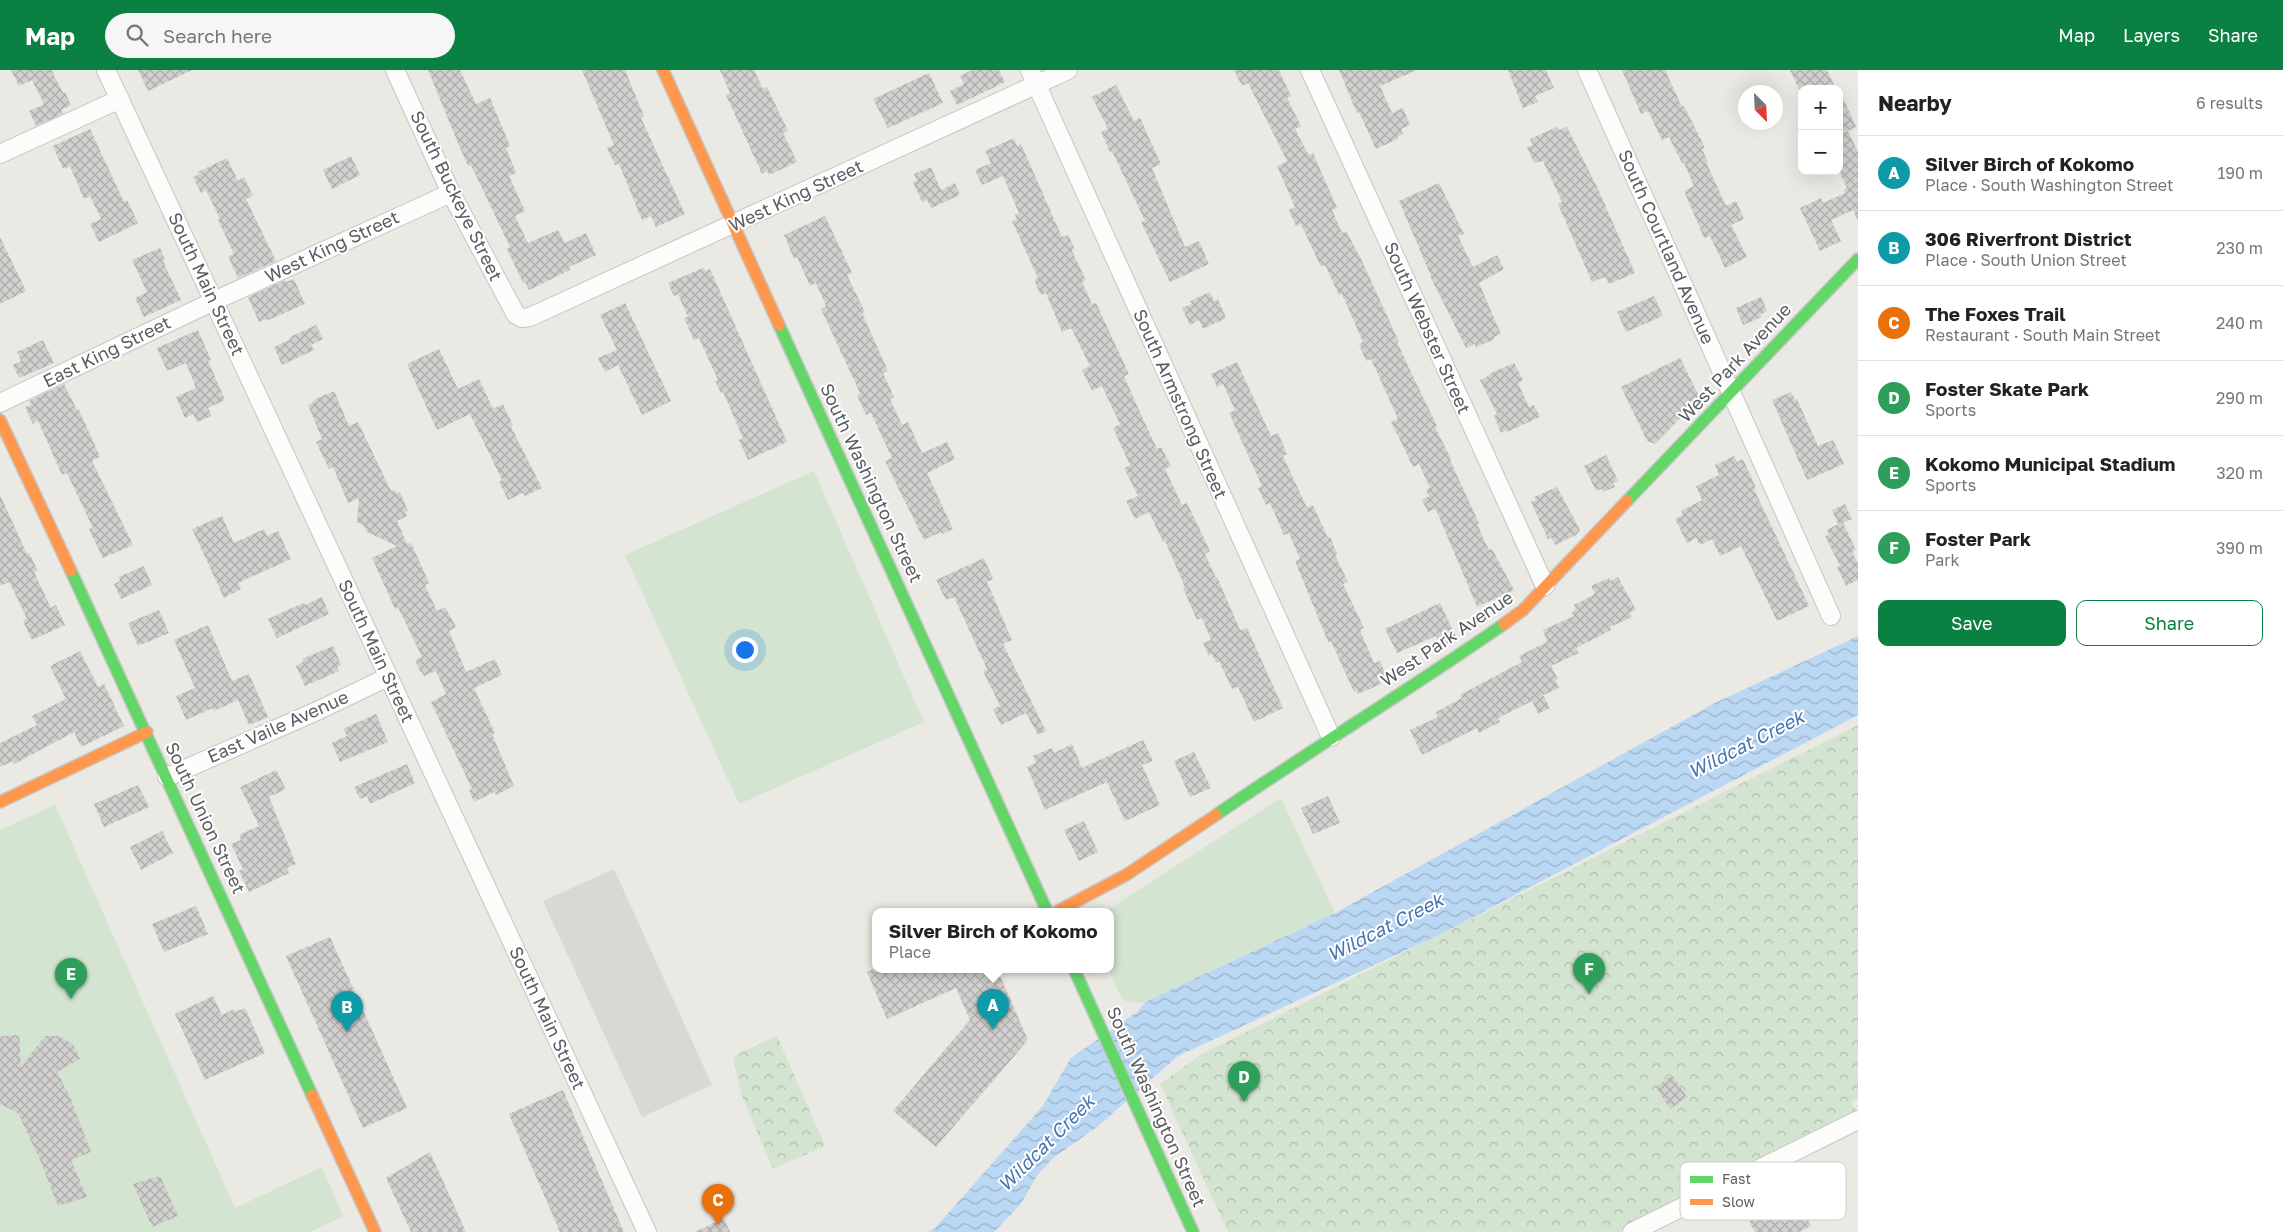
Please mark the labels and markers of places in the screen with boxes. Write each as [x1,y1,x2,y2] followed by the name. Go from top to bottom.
[1573,953,1605,994] pin: F
[55,958,87,999] pin: E
[977,989,1009,1030] pin: A
[331,991,363,1032] pin: B
[1228,1061,1260,1102] pin: D
[702,1184,734,1225] pin: C

